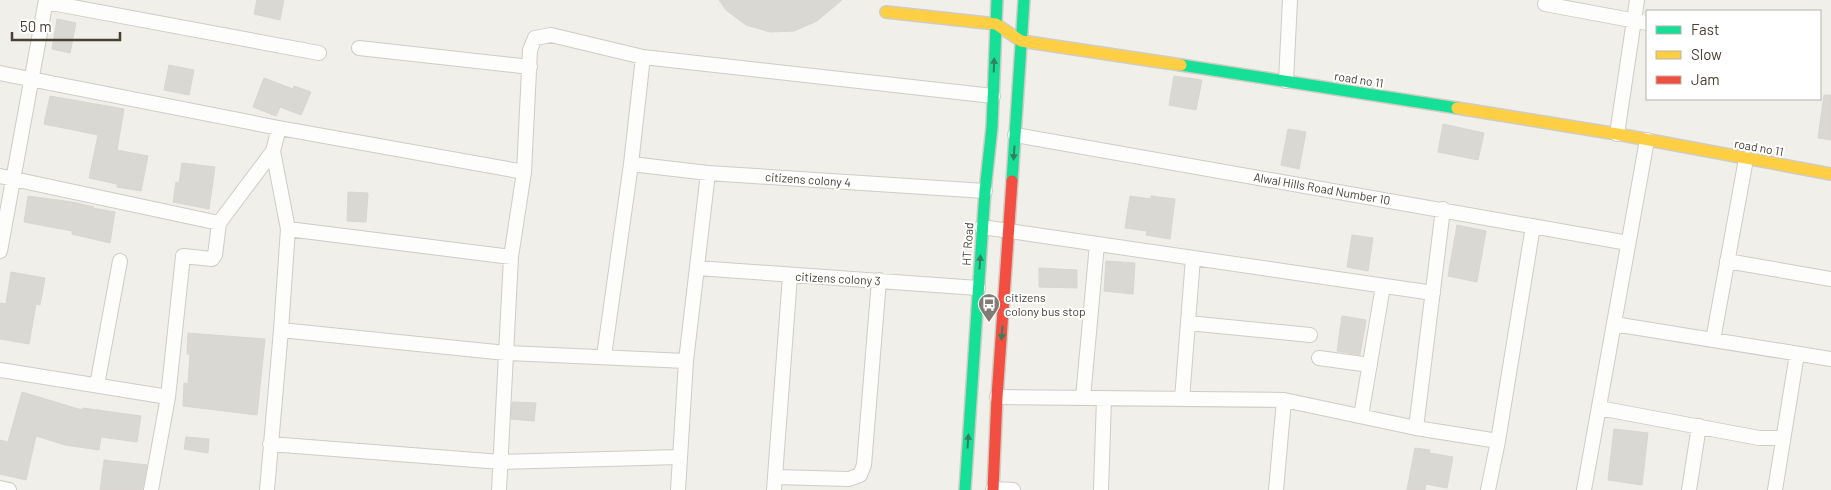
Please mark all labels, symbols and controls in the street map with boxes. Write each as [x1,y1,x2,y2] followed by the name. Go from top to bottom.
[12,10,120,42] scale bar
[1646,10,1821,100] legend
[20,17,52,35] text: 50 m
[1691,20,1719,38] text: Fast
[1691,45,1722,63] text: Slow
[990,57,998,73] one-way arrow
[1333,68,1385,90] street label: road no 11
[1691,70,1720,88] text: Jam
[1733,136,1785,158] street label: road no 11
[1010,146,1018,162] one-way arrow
[765,169,851,189] street label: citizens colony 4
[1253,169,1391,207] street label: Alwal Hills Road Number 10
[958,222,976,266] street label: HT Road
[976,253,984,269] one-way arrow
[795,269,881,287] street label: citizens colony 3
[1005,290,1086,318] place label: citizens colony bus stop
[977,292,1001,323] bus stop icon: citizens colony bus stop
[997,325,1005,341] one-way arrow
[964,433,972,449] one-way arrow

